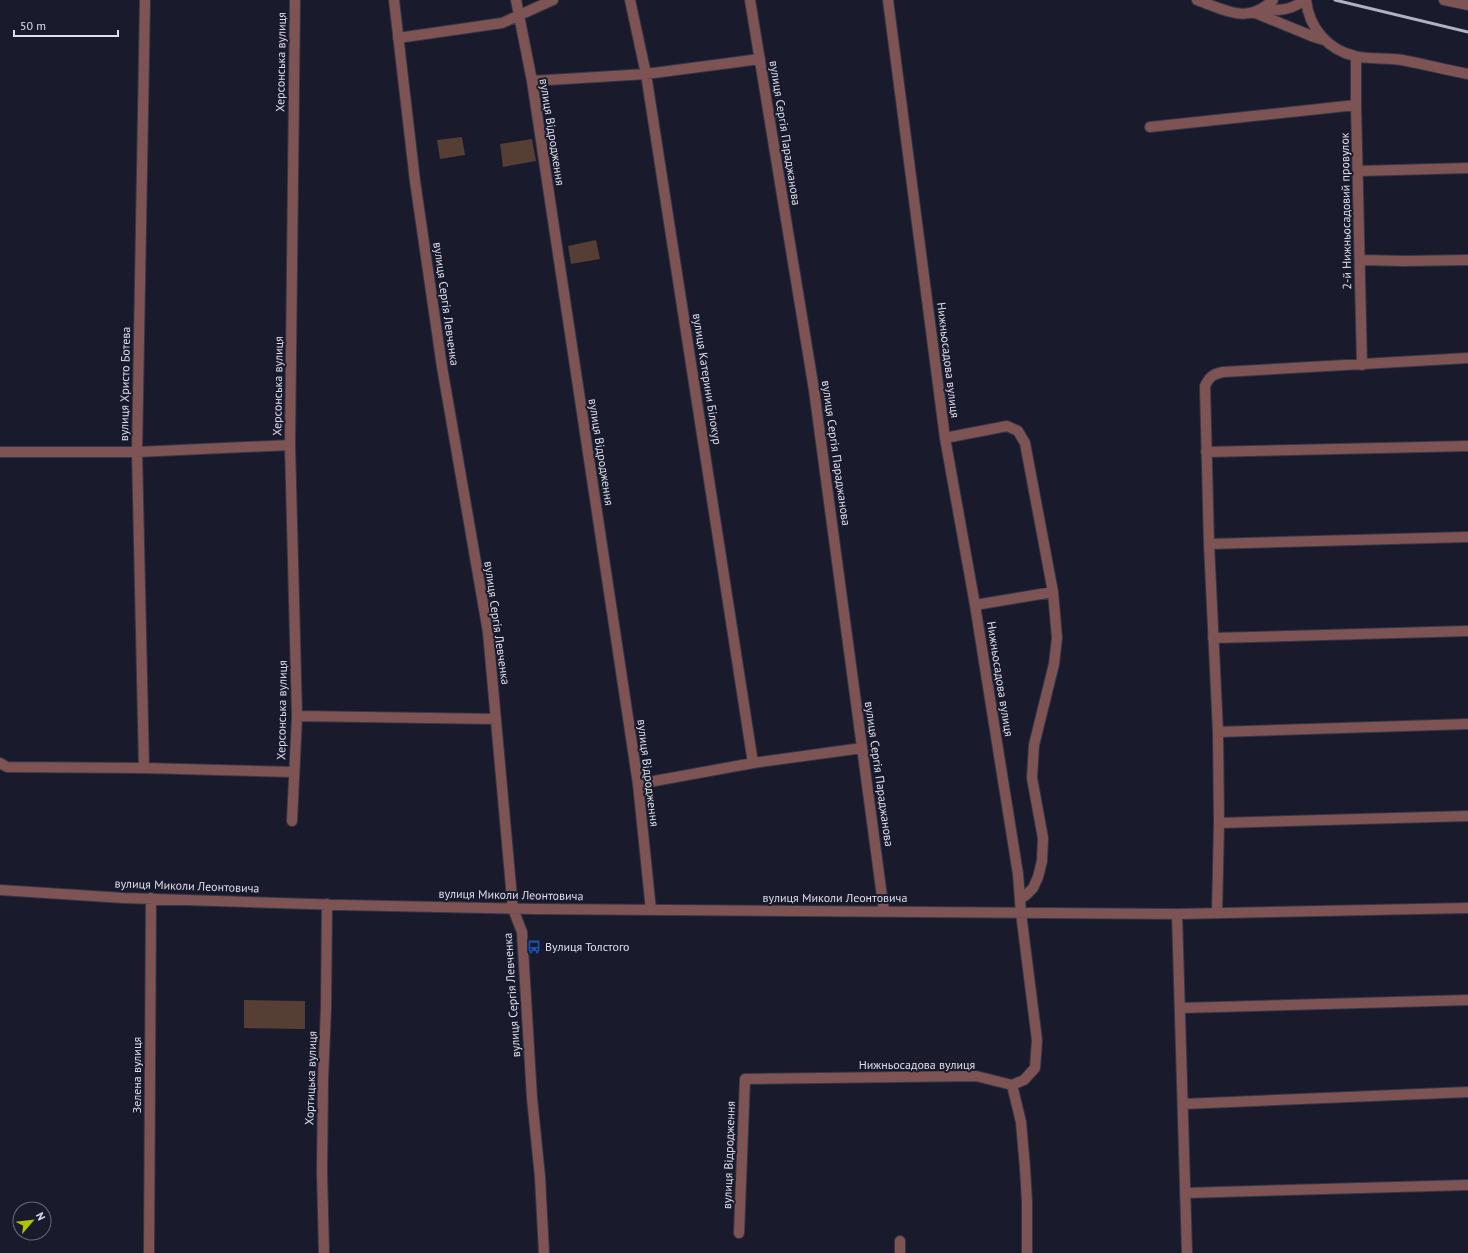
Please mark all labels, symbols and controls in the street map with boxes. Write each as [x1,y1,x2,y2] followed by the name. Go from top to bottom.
[14,12,118,38] scale bar
[272,12,289,112] street label: Херсонська вулиця
[20,18,46,33] text: 50 m
[767,59,804,207] street label: вулиця Сергія Параджанова
[537,77,568,186] street label: вулиця Відродження
[1337,132,1354,290] street label: 2-й Нижньосадовий провулок
[430,241,463,367] street label: вулиця Сергія Левченка
[934,301,963,419] street label: Нижньосадова вулиця
[690,312,725,446] street label: вулиця Катерини Білокур
[116,327,133,441] street label: вулиця Христо Ботева
[269,336,286,436] street label: Херсонська вулиця
[819,379,854,527] street label: вулиця Сергія Параджанова
[586,397,617,506] street label: вулиця Відродження
[481,560,514,686] street label: вулиця Сергія Левченка
[984,620,1017,738] street label: Нижньосадова вулиця
[273,660,290,760] street label: Херсонська вулиця
[862,700,897,848] street label: вулиця Сергія Параджанова
[634,718,663,828] street label: вулиця Відродження
[114,875,260,896] street label: вулиця Миколи Леонтовича
[438,886,584,903] street label: вулиця Миколи Леонтовича
[763,890,908,905] street label: вулиця Миколи Леонтовича
[500,932,523,1058] street label: вулиця Сергія Левченка
[526,939,542,955] bus stop icon: Вулиця Толстого
[545,939,630,954] place label: Вулиця Толстого
[301,1031,320,1125] street label: Хортицька вулиця
[129,1037,144,1113] street label: Зелена вулиця
[859,1057,975,1072] street label: Нижньосадова вулиця
[719,1101,738,1209] street label: вулиця Відродження
[12,1201,52,1241] north arrow
[33,1210,49,1223] text: N

